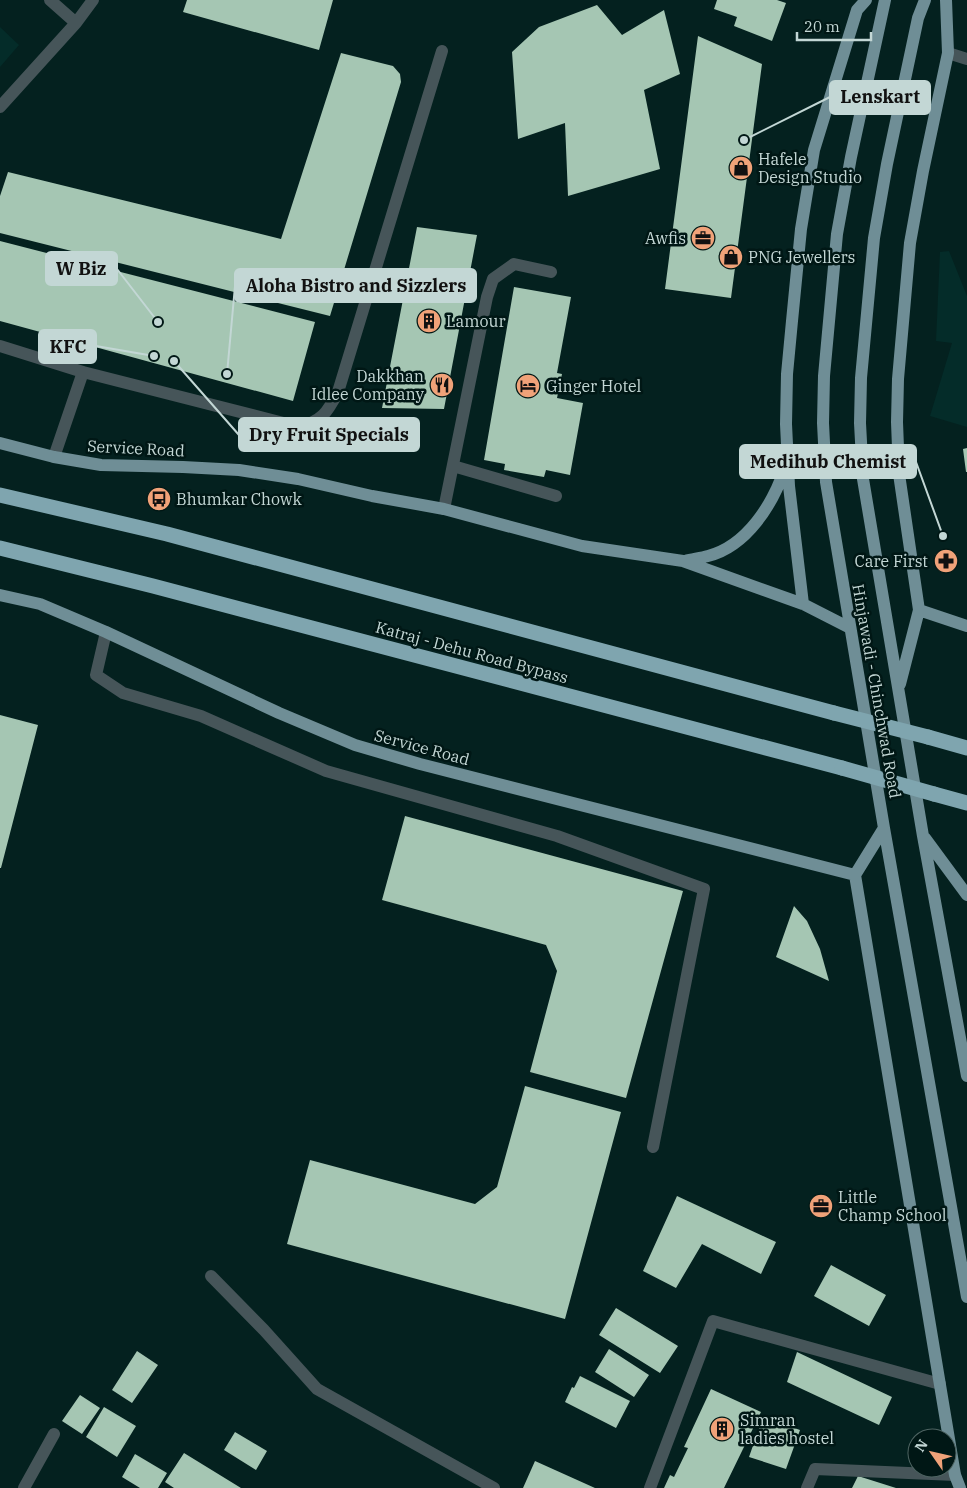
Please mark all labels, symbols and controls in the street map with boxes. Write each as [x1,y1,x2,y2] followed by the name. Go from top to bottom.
[797,10,871,42] scale bar
[804,17,840,36] text: 20 m
[830,81,930,114] callout: Lenskart
[840,85,920,108] text: Lenskart
[758,149,862,187] place label: Hafele Design Studio
[728,155,754,181] shop icon: Hafele Design Studio
[690,225,716,251] office icon: Awfis
[645,228,686,248] place label: Awfis
[718,244,744,270] shop icon: PNG Jewellers
[748,247,855,267] place label: PNG Jewellers
[46,252,117,285] callout: W Biz
[56,257,106,280] text: W Biz
[235,269,476,302] callout: Aloha Bistro and Sizzlers
[246,274,466,297] text: Aloha Bistro and Sizzlers
[416,308,442,334] building icon: Lamour
[446,311,506,331] place label: Lamour
[39,330,96,363] callout: KFC
[50,335,87,358] text: KFC
[311,366,424,404] place label: Dakkhan Idlee Company
[429,372,455,398] restaurant icon: Dakkhan Idlee Company
[515,373,541,399] hotel icon: Ginger Hotel
[546,376,642,396] place label: Ginger Hotel
[239,418,419,451] callout: Dry Fruit Specials
[249,423,409,446] text: Dry Fruit Specials
[87,435,186,461] street label: Service Road
[740,445,916,478] callout: Medihub Chemist
[750,450,906,473] text: Medihub Chemist
[146,486,172,512] bus stop icon: Bhumkar Chowk
[176,489,302,509] place label: Bhumkar Chowk
[933,548,959,574] pharmacy icon: Care First
[855,551,928,571] place label: Care First
[848,582,906,800] street label: Hinjawadi - Chinchwad Road
[374,617,570,687] street label: Katraj - Dehu Road Bypass
[372,725,472,769] street label: Service Road
[838,1187,947,1225] place label: Little Champ School
[808,1193,834,1219] office icon: Little Champ School
[740,1410,834,1448] place label: Simran ladies hostel
[709,1416,735,1442] building icon: Simran ladies hostel
[907,1428,957,1478] north arrow
[911,1436,932,1455] text: N

